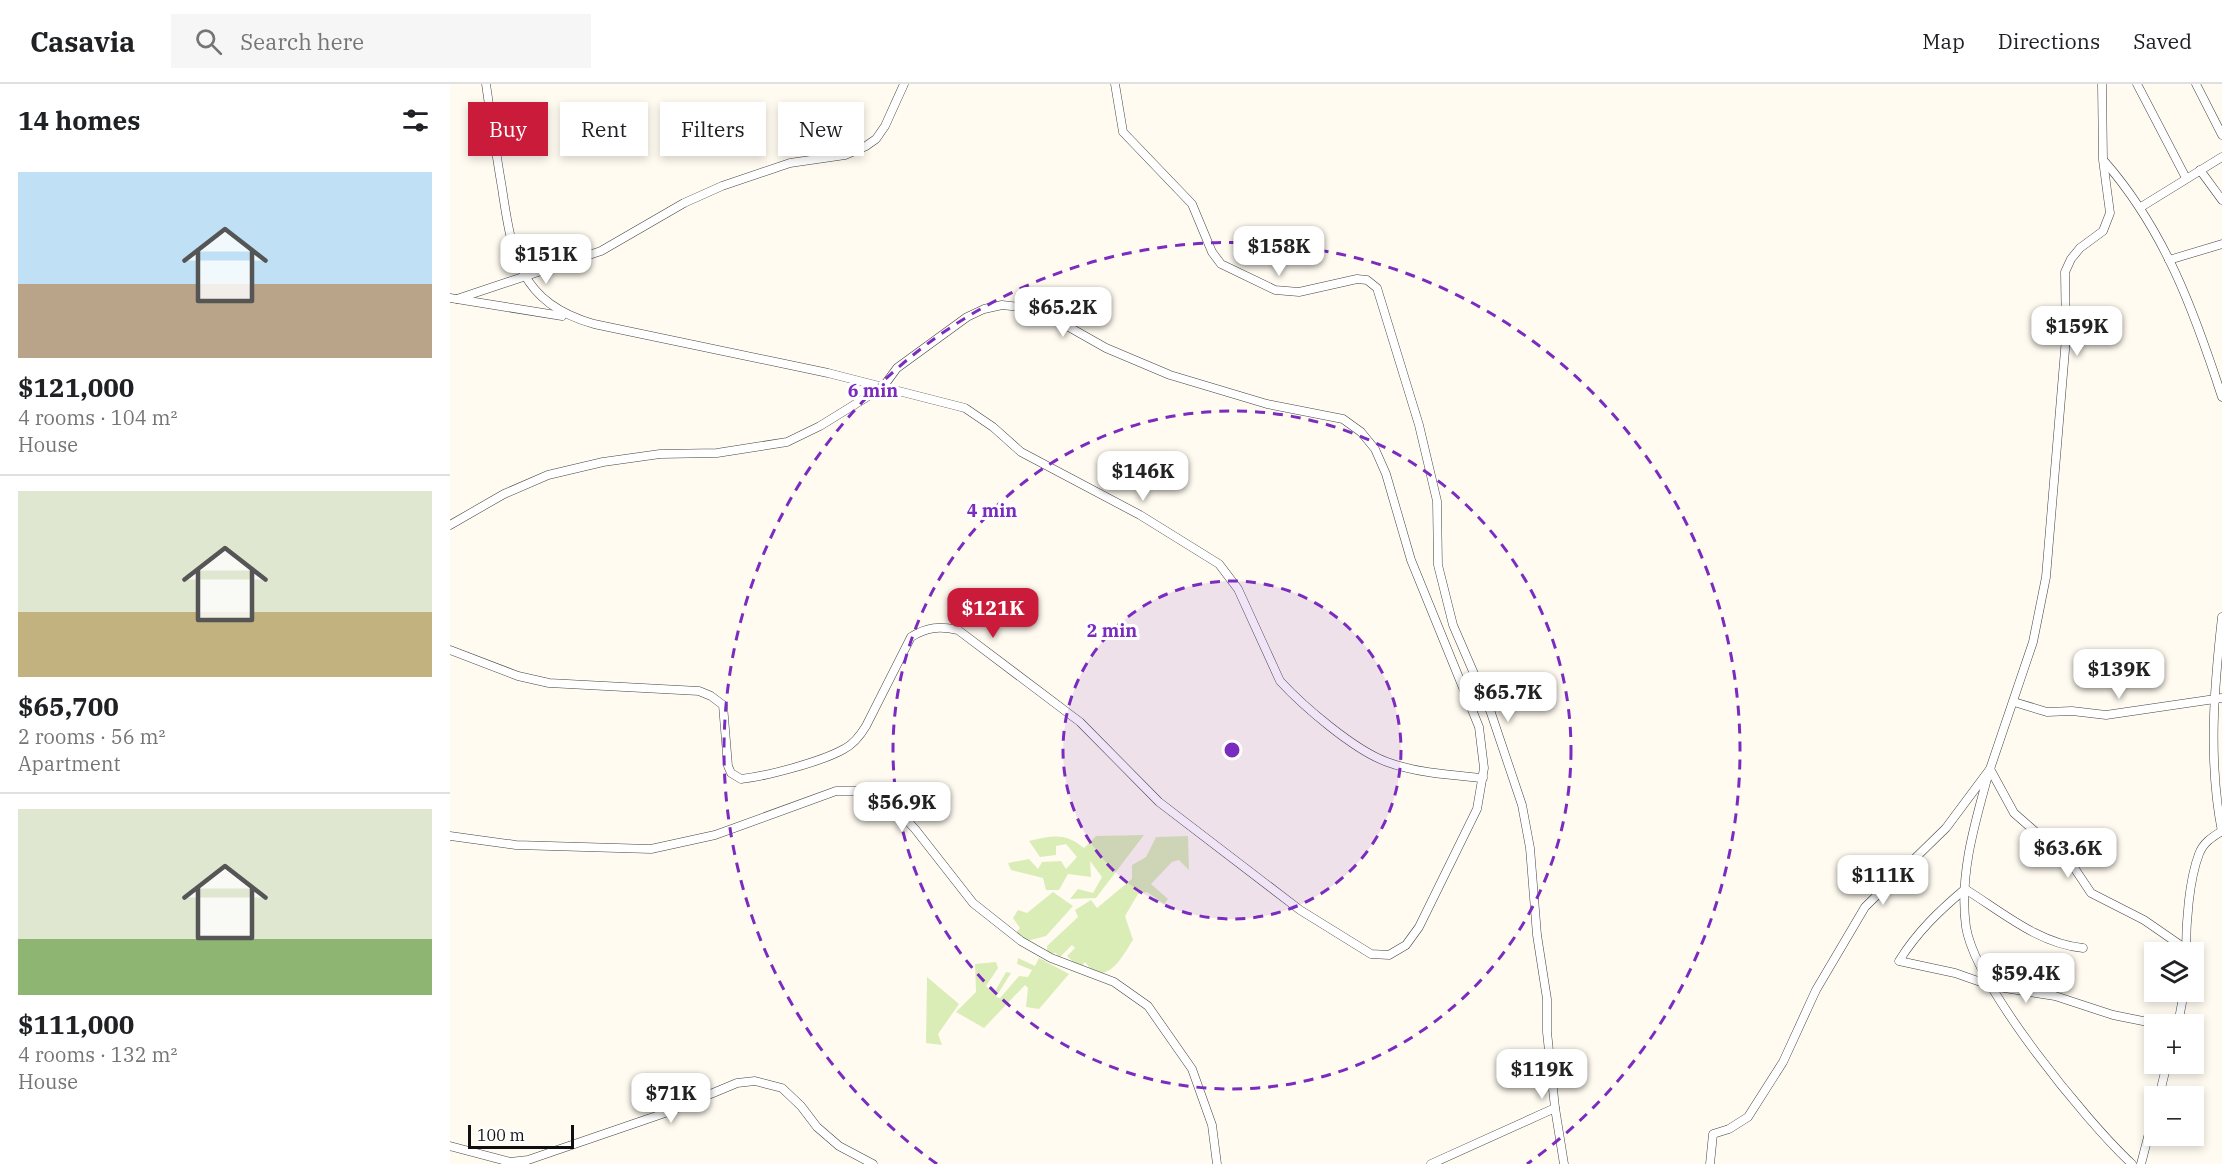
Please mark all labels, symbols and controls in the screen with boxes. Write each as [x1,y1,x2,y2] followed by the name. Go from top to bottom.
[171,14,591,68] search box
[30,23,135,60] text: Casavia
[192,25,225,58] icon: search
[240,27,364,56] text: Search here
[1922,27,1965,55] text: Map
[1998,27,2100,55] text: Directions
[2133,27,2192,55] text: Saved
[468,102,548,156] chip: Buy
[560,102,648,156] chip: Rent
[660,102,766,156] chip: Filters
[778,102,864,156] chip: New
[18,103,140,137] text: 14 homes
[399,104,432,137] icon: filters
[171,211,279,319] icon: home
[1237,226,1321,277] pin: $158K
[1247,232,1311,259] text: $158K
[504,234,588,285] pin: $151K
[514,240,578,267] text: $151K
[1014,287,1112,338] pin: $65.2K
[1029,293,1097,320] text: $65.2K
[2035,306,2119,357] pin: $159K
[2045,312,2109,339] text: $159K
[18,370,134,404] text: $121,000
[848,379,898,402] text: 6 min
[18,404,177,431] text: 4 rooms · 104 m²
[18,431,78,458] text: House
[1101,451,1185,502] pin: $146K
[1111,457,1175,484] text: $146K
[967,499,1017,522] text: 4 min
[171,530,279,638] icon: home
[951,588,1035,639] pin: $121K
[961,594,1025,621] text: $121K
[1087,619,1137,642] text: 2 min
[2077,649,2161,700] pin: $139K
[2087,655,2151,682] text: $139K
[1459,672,1557,723] pin: $65.7K
[1474,678,1542,705] text: $65.7K
[18,689,119,723] text: $65,700
[18,723,165,750] text: 2 rooms · 56 m²
[1222,740,1242,760] centre of rings
[18,750,121,777] text: Apartment
[853,782,951,833] pin: $56.9K
[868,788,936,815] text: $56.9K
[2019,828,2117,879] pin: $63.6K
[2034,834,2102,861] text: $63.6K
[171,848,279,956] icon: home
[1841,855,1925,906] pin: $111K
[1851,861,1915,888] text: $111K
[2144,942,2204,1146] map controls
[2144,942,2204,1002] button: layers
[1977,953,2075,1004] pin: $59.4K
[1992,959,2060,986] text: $59.4K
[18,1007,134,1041] text: $111,000
[2144,1014,2204,1074] button: +
[18,1041,177,1068] text: 4 rooms · 132 m²
[1500,1049,1584,1100] pin: $119K
[1510,1055,1574,1082] text: $119K
[18,1068,78,1095] text: House
[635,1073,707,1124] pin: $71K
[645,1079,697,1106] text: $71K
[2144,1086,2204,1146] button: −
[468,1122,574,1150] scale bar
[477,1125,525,1145] text: 100 m

